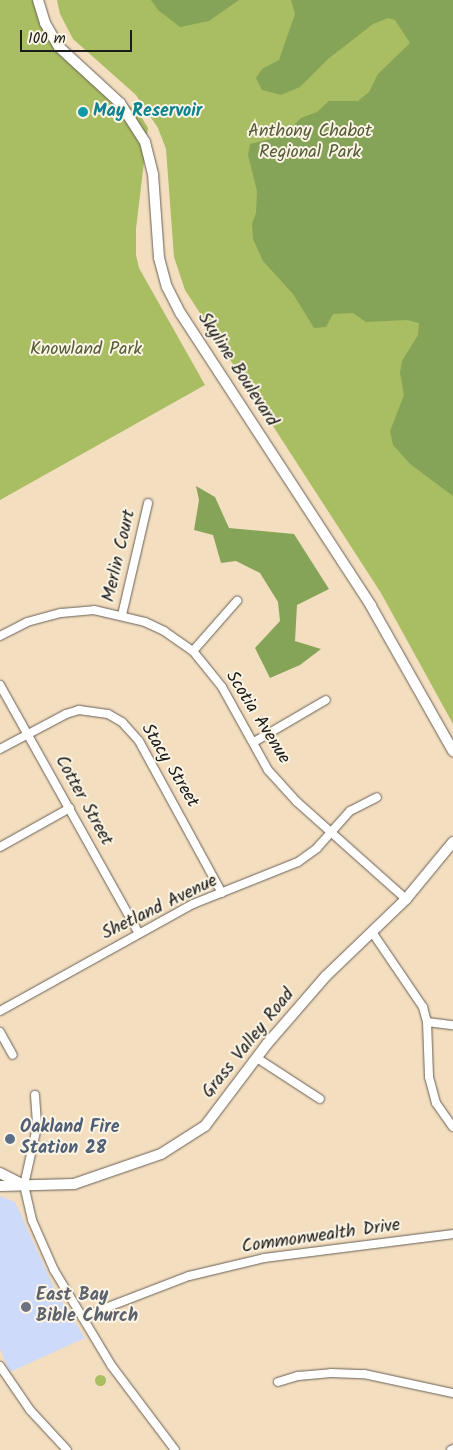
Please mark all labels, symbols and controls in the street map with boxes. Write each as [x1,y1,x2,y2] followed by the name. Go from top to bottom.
[22,20,135,52] scale bar
[28,27,66,51] text: 100 m
[93,101,202,123] place label: May Reservoir
[77,106,89,118] marker: May Reservoir
[248,122,372,164] park label: Anthony Chabot Regional Park
[192,309,282,431] street label: Skyline Boulevard
[30,339,142,361] park label: Knowland Park
[99,508,141,604] street label: Merlin Court
[220,667,294,769] street label: Scotia Avenue
[135,720,203,812] street label: Stacy Street
[49,752,117,850] street label: Cotter Street
[99,871,221,945] street label: Shetland Avenue
[198,985,300,1103] street label: Grass Valley Road
[20,1118,120,1160] place label: Oakland Fire Station 28
[4,1133,16,1145] marker: Oakland Fire Station 28
[240,1215,402,1259] street label: Commonwealth Drive
[36,1286,138,1328] place label: East Bay Bible Church
[20,1301,32,1313] marker: East Bay Bible Church

